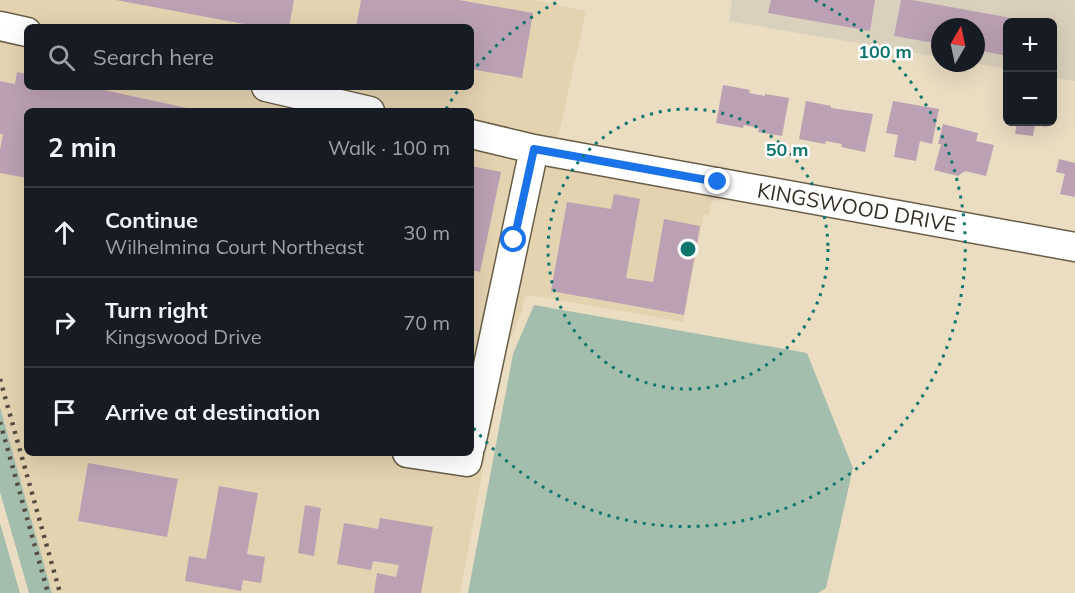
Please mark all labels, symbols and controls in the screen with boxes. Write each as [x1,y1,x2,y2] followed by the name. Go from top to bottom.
[931,18,985,72] north arrow
[1003,18,1057,126] map controls
[1003,18,1057,72] button: +
[24,24,474,90] search box
[858,40,912,63] text: 100 m
[45,41,78,74] icon: search
[93,43,214,71] text: Search here
[1003,72,1057,126] button: −
[48,131,117,164] text: 2 min
[328,135,450,160] text: Walk · 100 m
[766,138,808,161] text: 50 m
[704,168,730,194] route end
[755,177,959,237] street label: KINGSWOOD DRIVE
[105,206,198,234] text: Continue
[48,216,81,249] icon: ahead
[403,220,450,245] text: 30 m
[500,226,526,252] route start
[105,234,364,259] text: Wilhelmina Court Northeast
[678,239,698,259] centre of rings
[105,296,208,324] text: Turn right
[48,306,81,339] icon: right
[403,310,450,335] text: 70 m
[105,324,262,349] text: Kingswood Drive
[48,396,81,429] icon: arrive
[105,398,320,426] text: Arrive at destination

